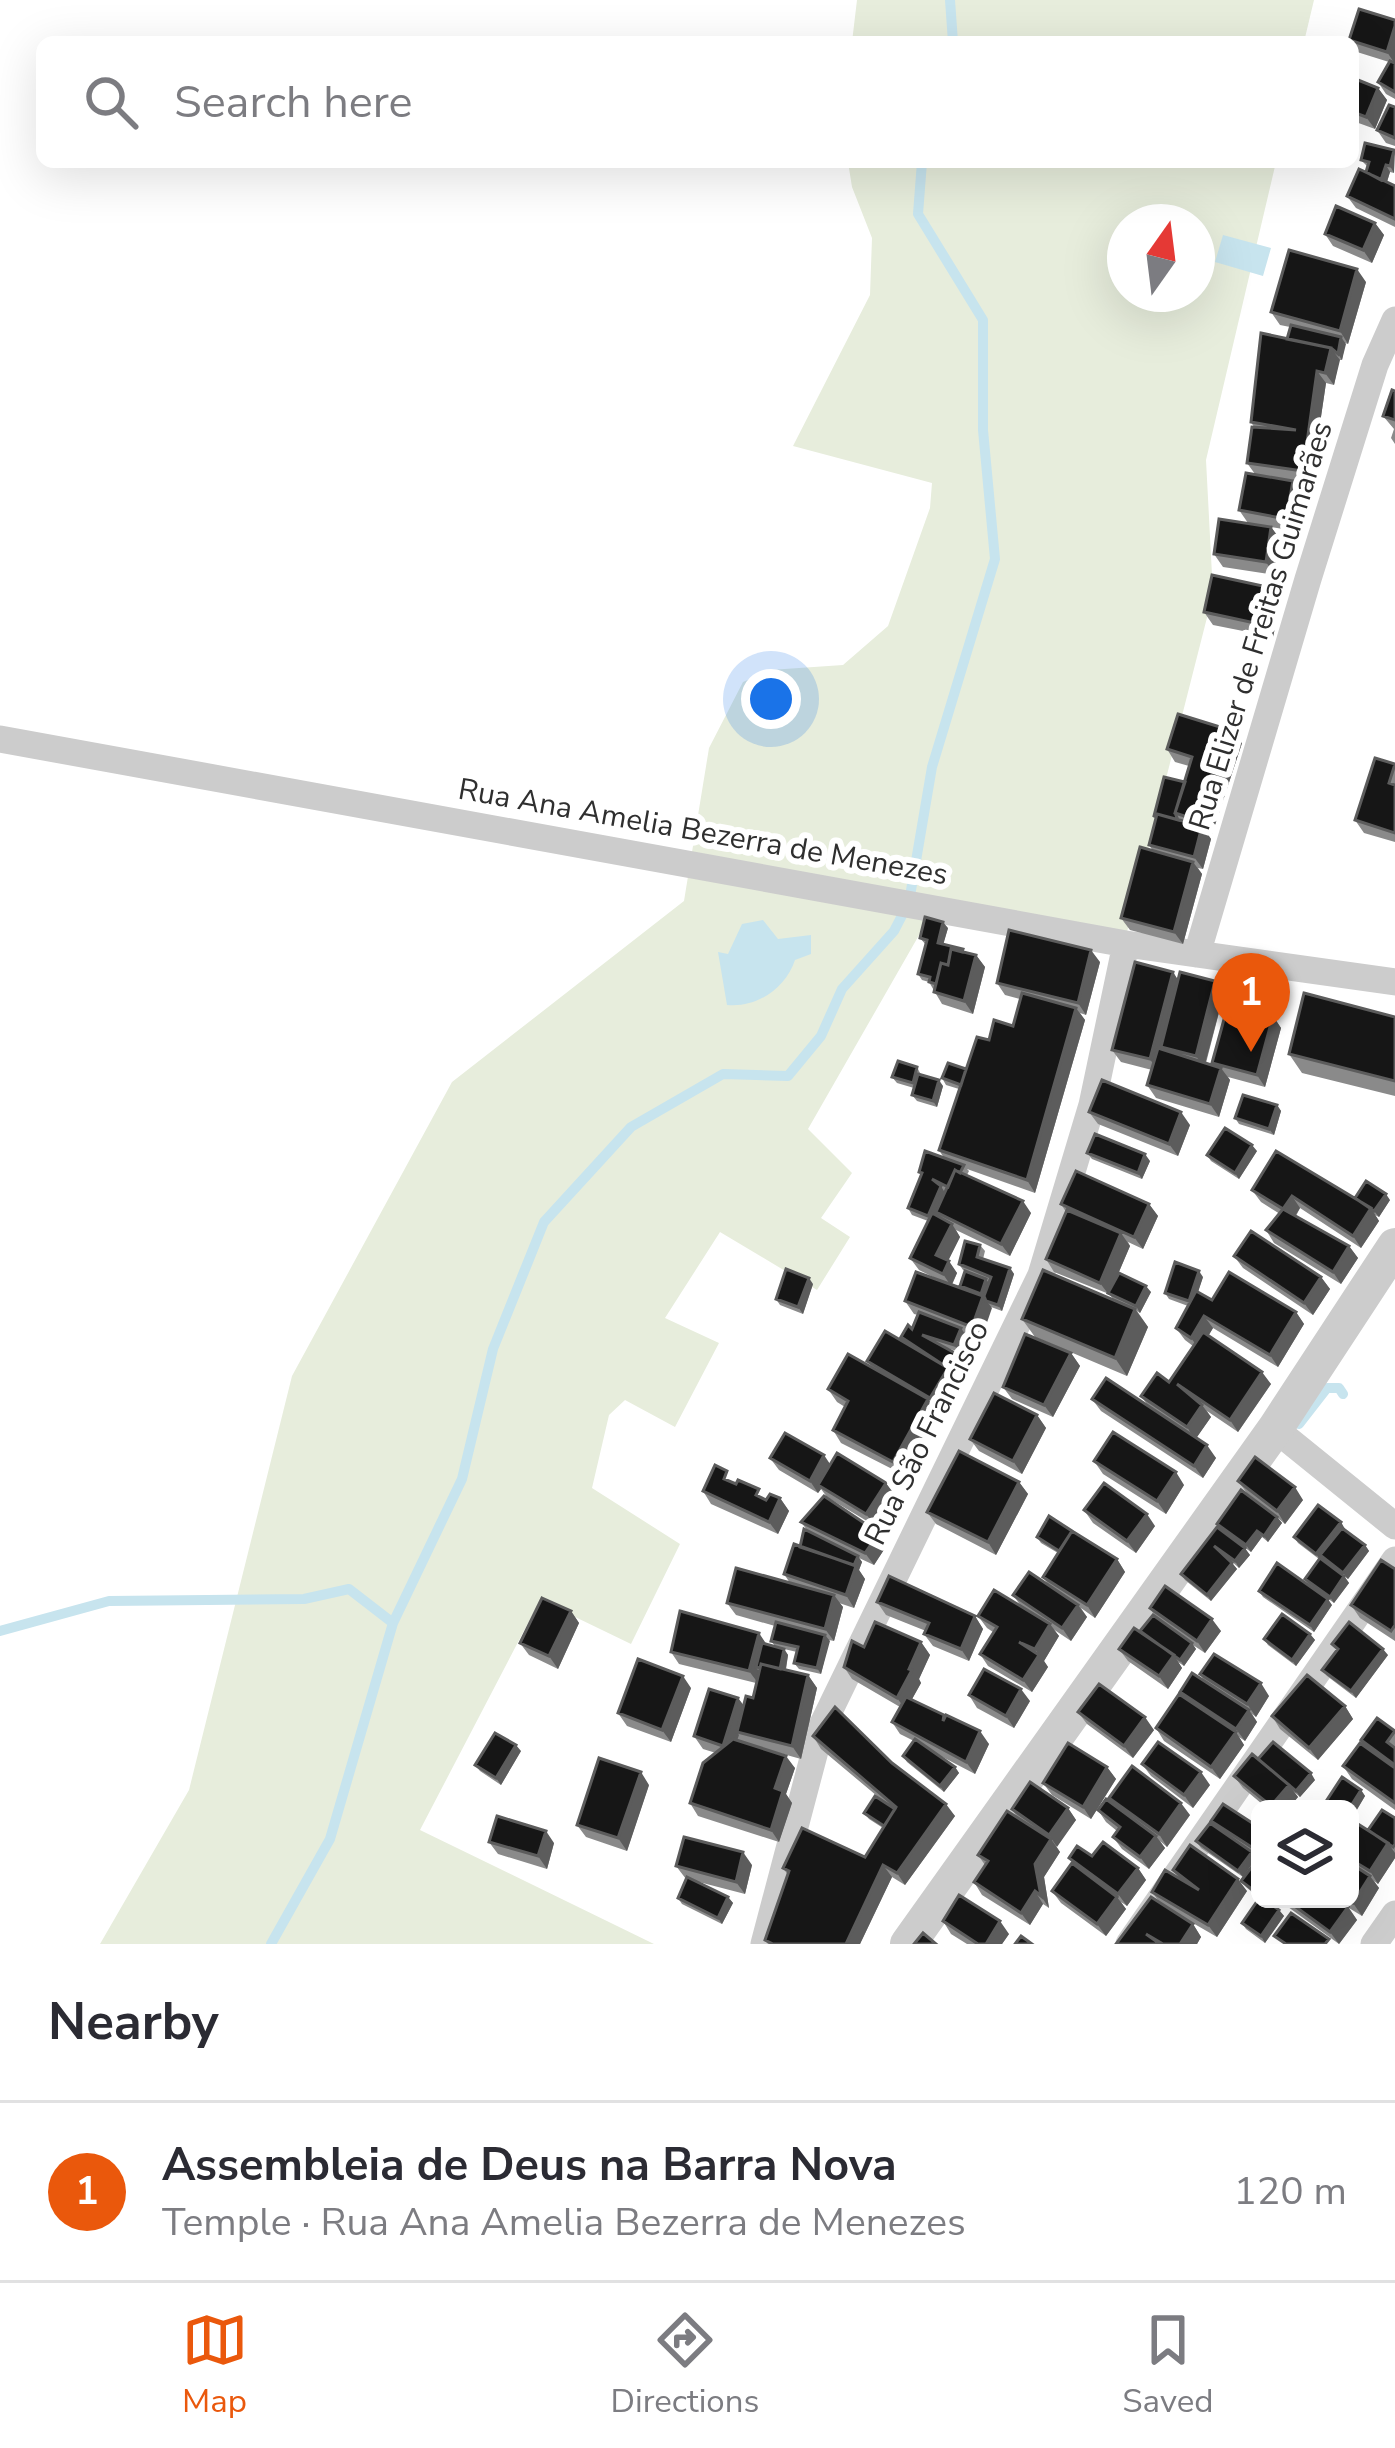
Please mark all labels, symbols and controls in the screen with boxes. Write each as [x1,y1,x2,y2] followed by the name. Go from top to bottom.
[36,36,1359,168] search box
[78,69,144,135] icon: search
[174,72,413,133] text: Search here
[1107,204,1215,312] north arrow
[1179,417,1343,835] street label: Rua Elizer de Freitas Guimarães
[741,669,801,729] your location
[455,769,951,895] street label: Rua Ana Amelia Bezerra de Menezes
[1212,953,1290,1052] pin: 1
[855,1314,999,1552] street label: Rua São Francisco
[1251,1800,1359,1908] map controls
[1251,1800,1359,1908] button: layers
[48,1987,219,2057] text: Nearby
[162,2135,897,2196] text: Assembleia de Deus na Barra Nova
[75,2165,99,2218] text: 1
[1233,2165,1347,2218] text: 120 m
[162,2196,966,2249] text: Temple · Rua Ana Amelia Bezerra de Menezes
[182,2307,248,2424] tab: Map
[611,2307,759,2424] tab: Directions
[1122,2307,1213,2424] tab: Saved

